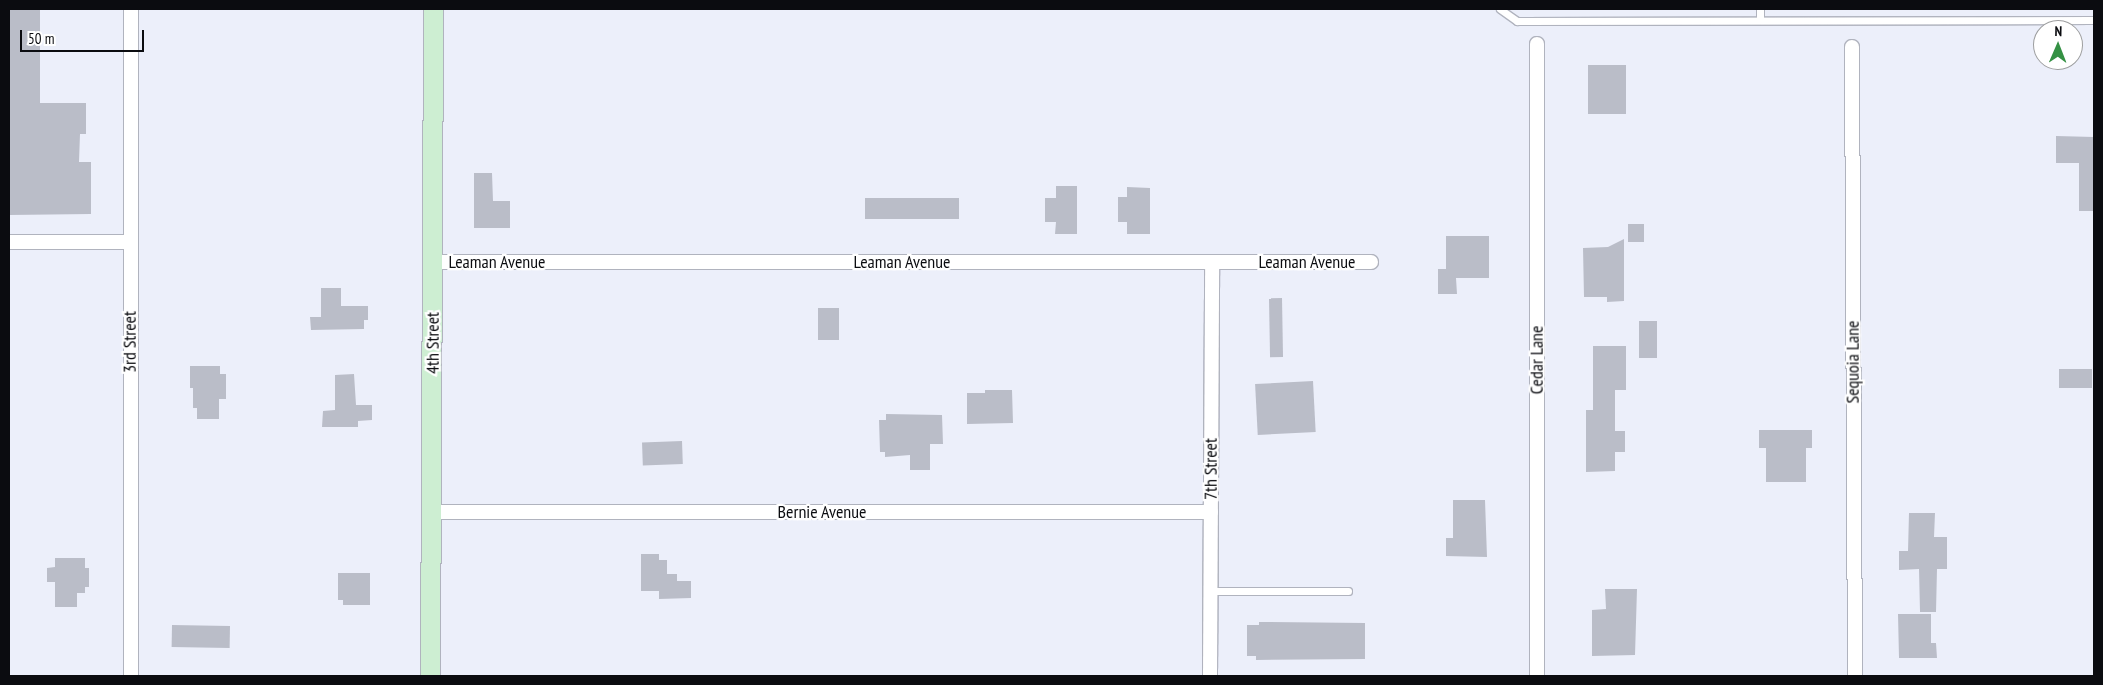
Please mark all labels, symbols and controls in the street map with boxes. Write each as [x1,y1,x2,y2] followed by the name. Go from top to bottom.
[22,20,146,52] scale bar
[2033,20,2083,70] north arrow
[2054,22,2062,40] text: N
[28,29,54,48] text: 50 m
[448,251,546,273] street label: Leaman Avenue
[853,251,951,273] street label: Leaman Avenue
[1258,251,1356,273] street label: Leaman Avenue
[119,311,141,373] street label: 3rd Street
[422,312,444,374] street label: 4th Street
[1842,320,1864,404] street label: Sequoia Lane
[1526,326,1548,394] street label: Cedar Lane
[1200,438,1222,500] street label: 7th Street
[777,501,867,523] street label: Bernie Avenue

